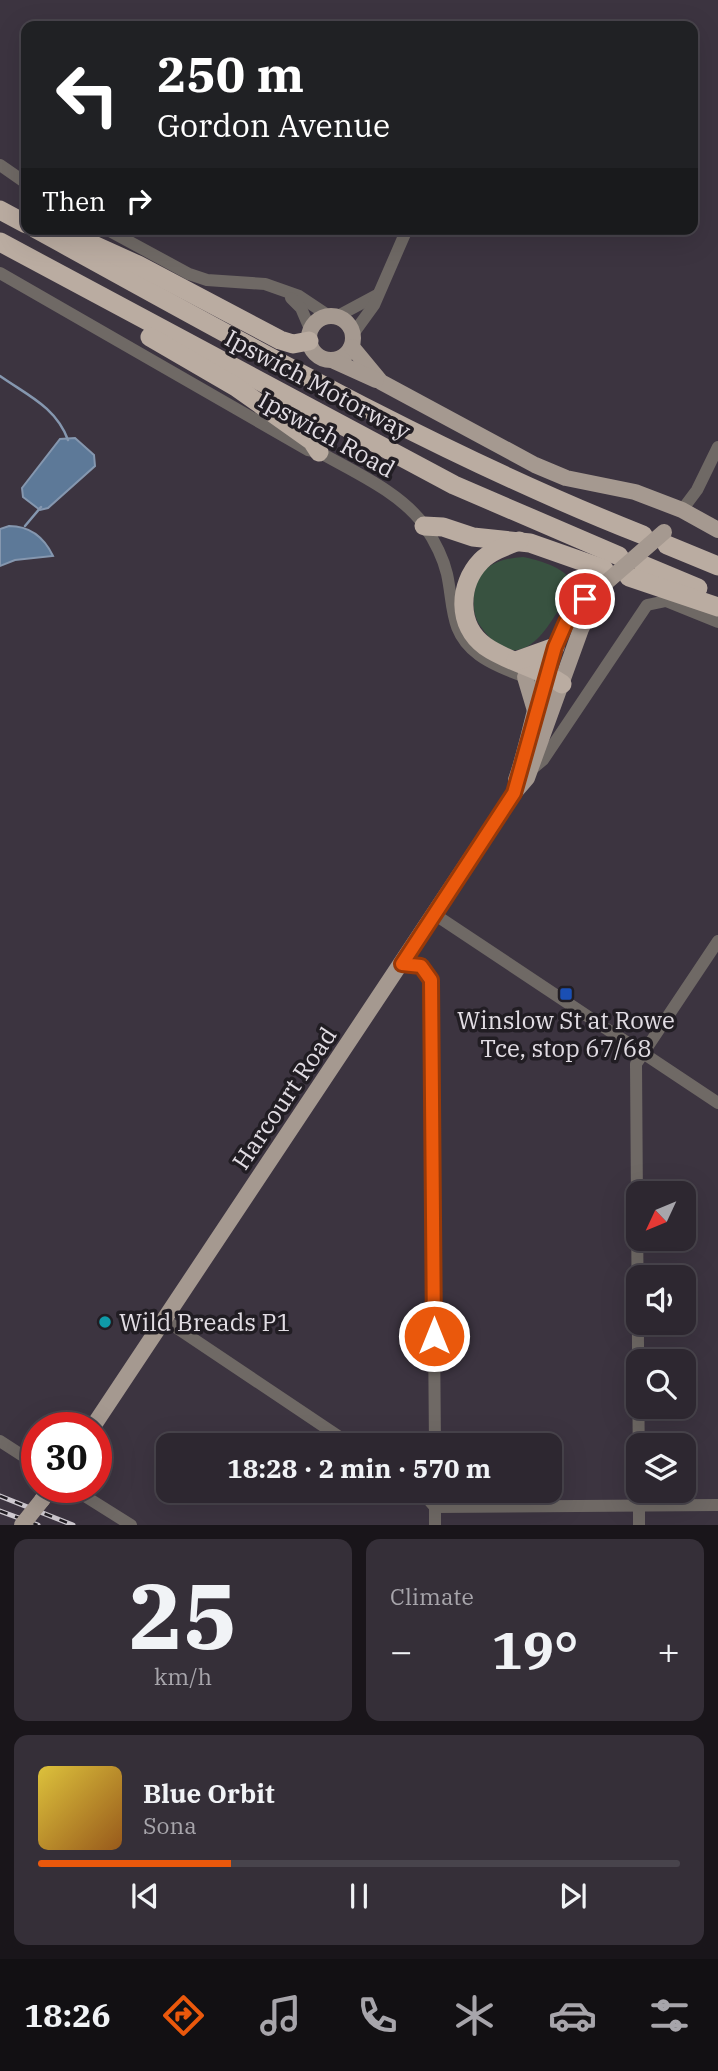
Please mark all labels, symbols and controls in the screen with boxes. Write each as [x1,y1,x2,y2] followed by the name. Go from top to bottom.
[157,42,304,105] text: 250 m
[42,49,133,140] icon: left
[157,104,390,146] text: Gordon Avenue
[120,182,158,220] icon: right
[42,184,106,218] text: Then
[220,322,416,446] street label: Ipswich Motorway
[253,383,401,485] street label: Ipswich Road
[555,569,615,629] pin
[566,580,604,618] icon: arrive
[558,986,574,1002] marker: Winslow St at Rowe Tce, stop 67/68
[457,1004,675,1064] place label: Winslow St at Rowe Tce, stop 67/68
[225,1021,343,1175] street label: Harcourt Road
[626,1181,696,1251] north arrow
[626,1181,696,1503] map controls
[626,1265,696,1335] button: sound
[397,1299,471,1373] position arrow
[119,1306,291,1338] place label: Wild Breads P1
[97,1314,113,1330] marker: Wild Breads P1
[626,1349,696,1419] button: search
[21,1412,112,1503] speed limit sign: 30
[626,1433,696,1503] button: layers
[227,1451,491,1485] text: 18:28 · 2 min · 570 m
[128,1556,238,1674] text: 25
[390,1581,474,1611] text: Climate
[492,1616,578,1683] text: 19°
[390,1626,413,1675] text: −
[657,1626,680,1675] text: +
[154,1661,212,1691] text: km/h
[143,1776,275,1810] text: Blue Orbit
[143,1810,197,1840] text: Sona
[126,1877,164,1915] icon: previous
[340,1877,378,1915] icon: pause
[554,1877,592,1915] icon: next
[159,1991,208,2040] icon: directions
[256,1991,305,2040] icon: music
[353,1991,402,2040] icon: phone
[450,1991,499,2040] icon: climate
[548,1991,597,2040] icon: car
[645,1991,694,2040] icon: filters
[24,1994,111,2036] text: 18:26

